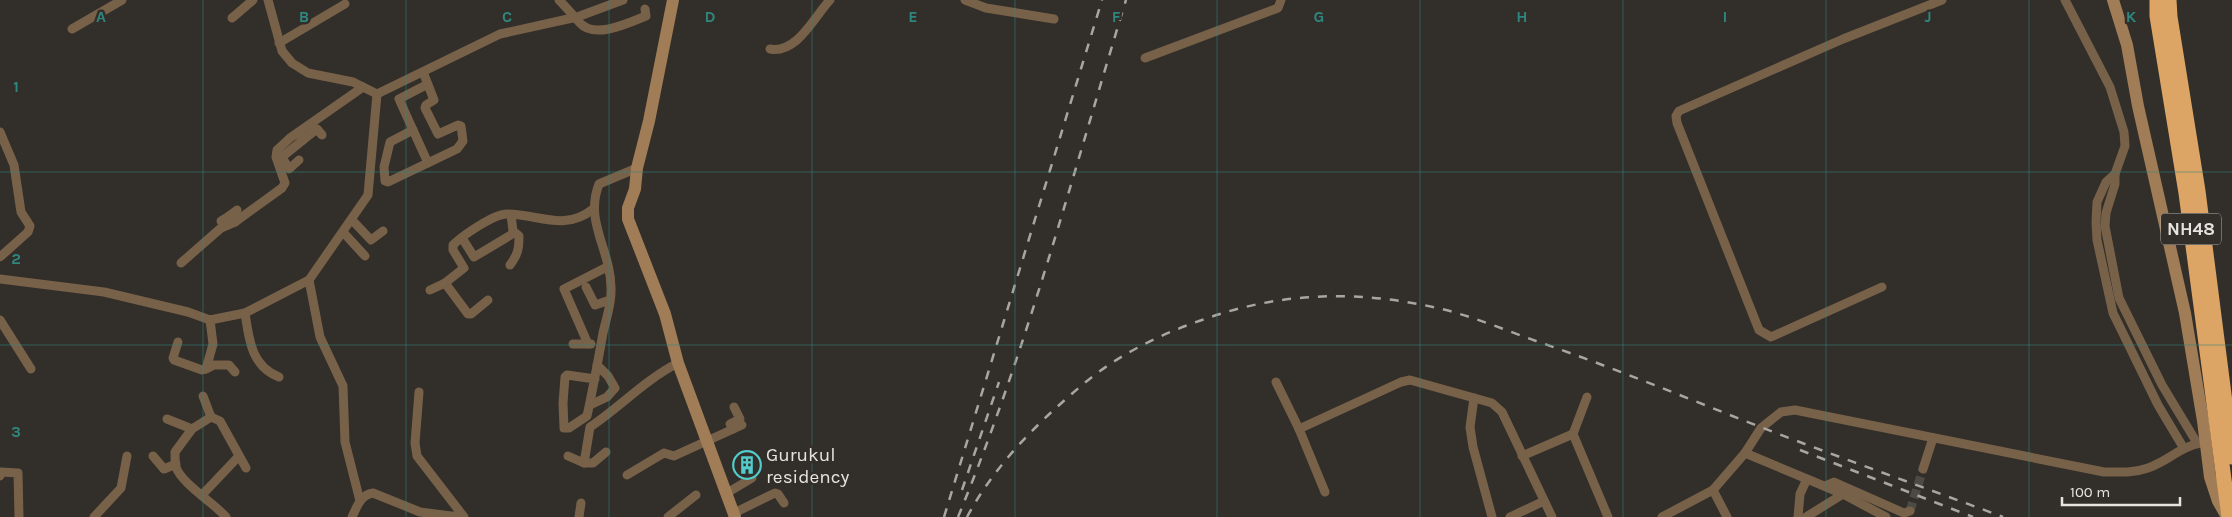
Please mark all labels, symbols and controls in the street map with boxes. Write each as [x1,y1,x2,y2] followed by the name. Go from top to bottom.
[96,7,106,26] text: A
[299,7,309,26] text: B
[502,7,512,26] text: C
[705,7,716,26] text: D
[908,7,918,26] text: E
[1112,7,1121,26] text: F
[1314,7,1324,26] text: G
[1516,7,1528,26] text: H
[1723,7,1727,26] text: I
[1924,7,1932,26] text: J
[2126,7,2137,26] text: K
[13,77,19,96] text: 1
[2161,213,2221,244] road number: NH48
[11,249,21,268] text: 2
[11,422,21,441] text: 3
[766,444,850,488] place label: Gurukul residency
[732,450,762,480] building icon: Gurukul residency
[2062,474,2180,506] scale bar
[2070,483,2110,501] text: 100 m

